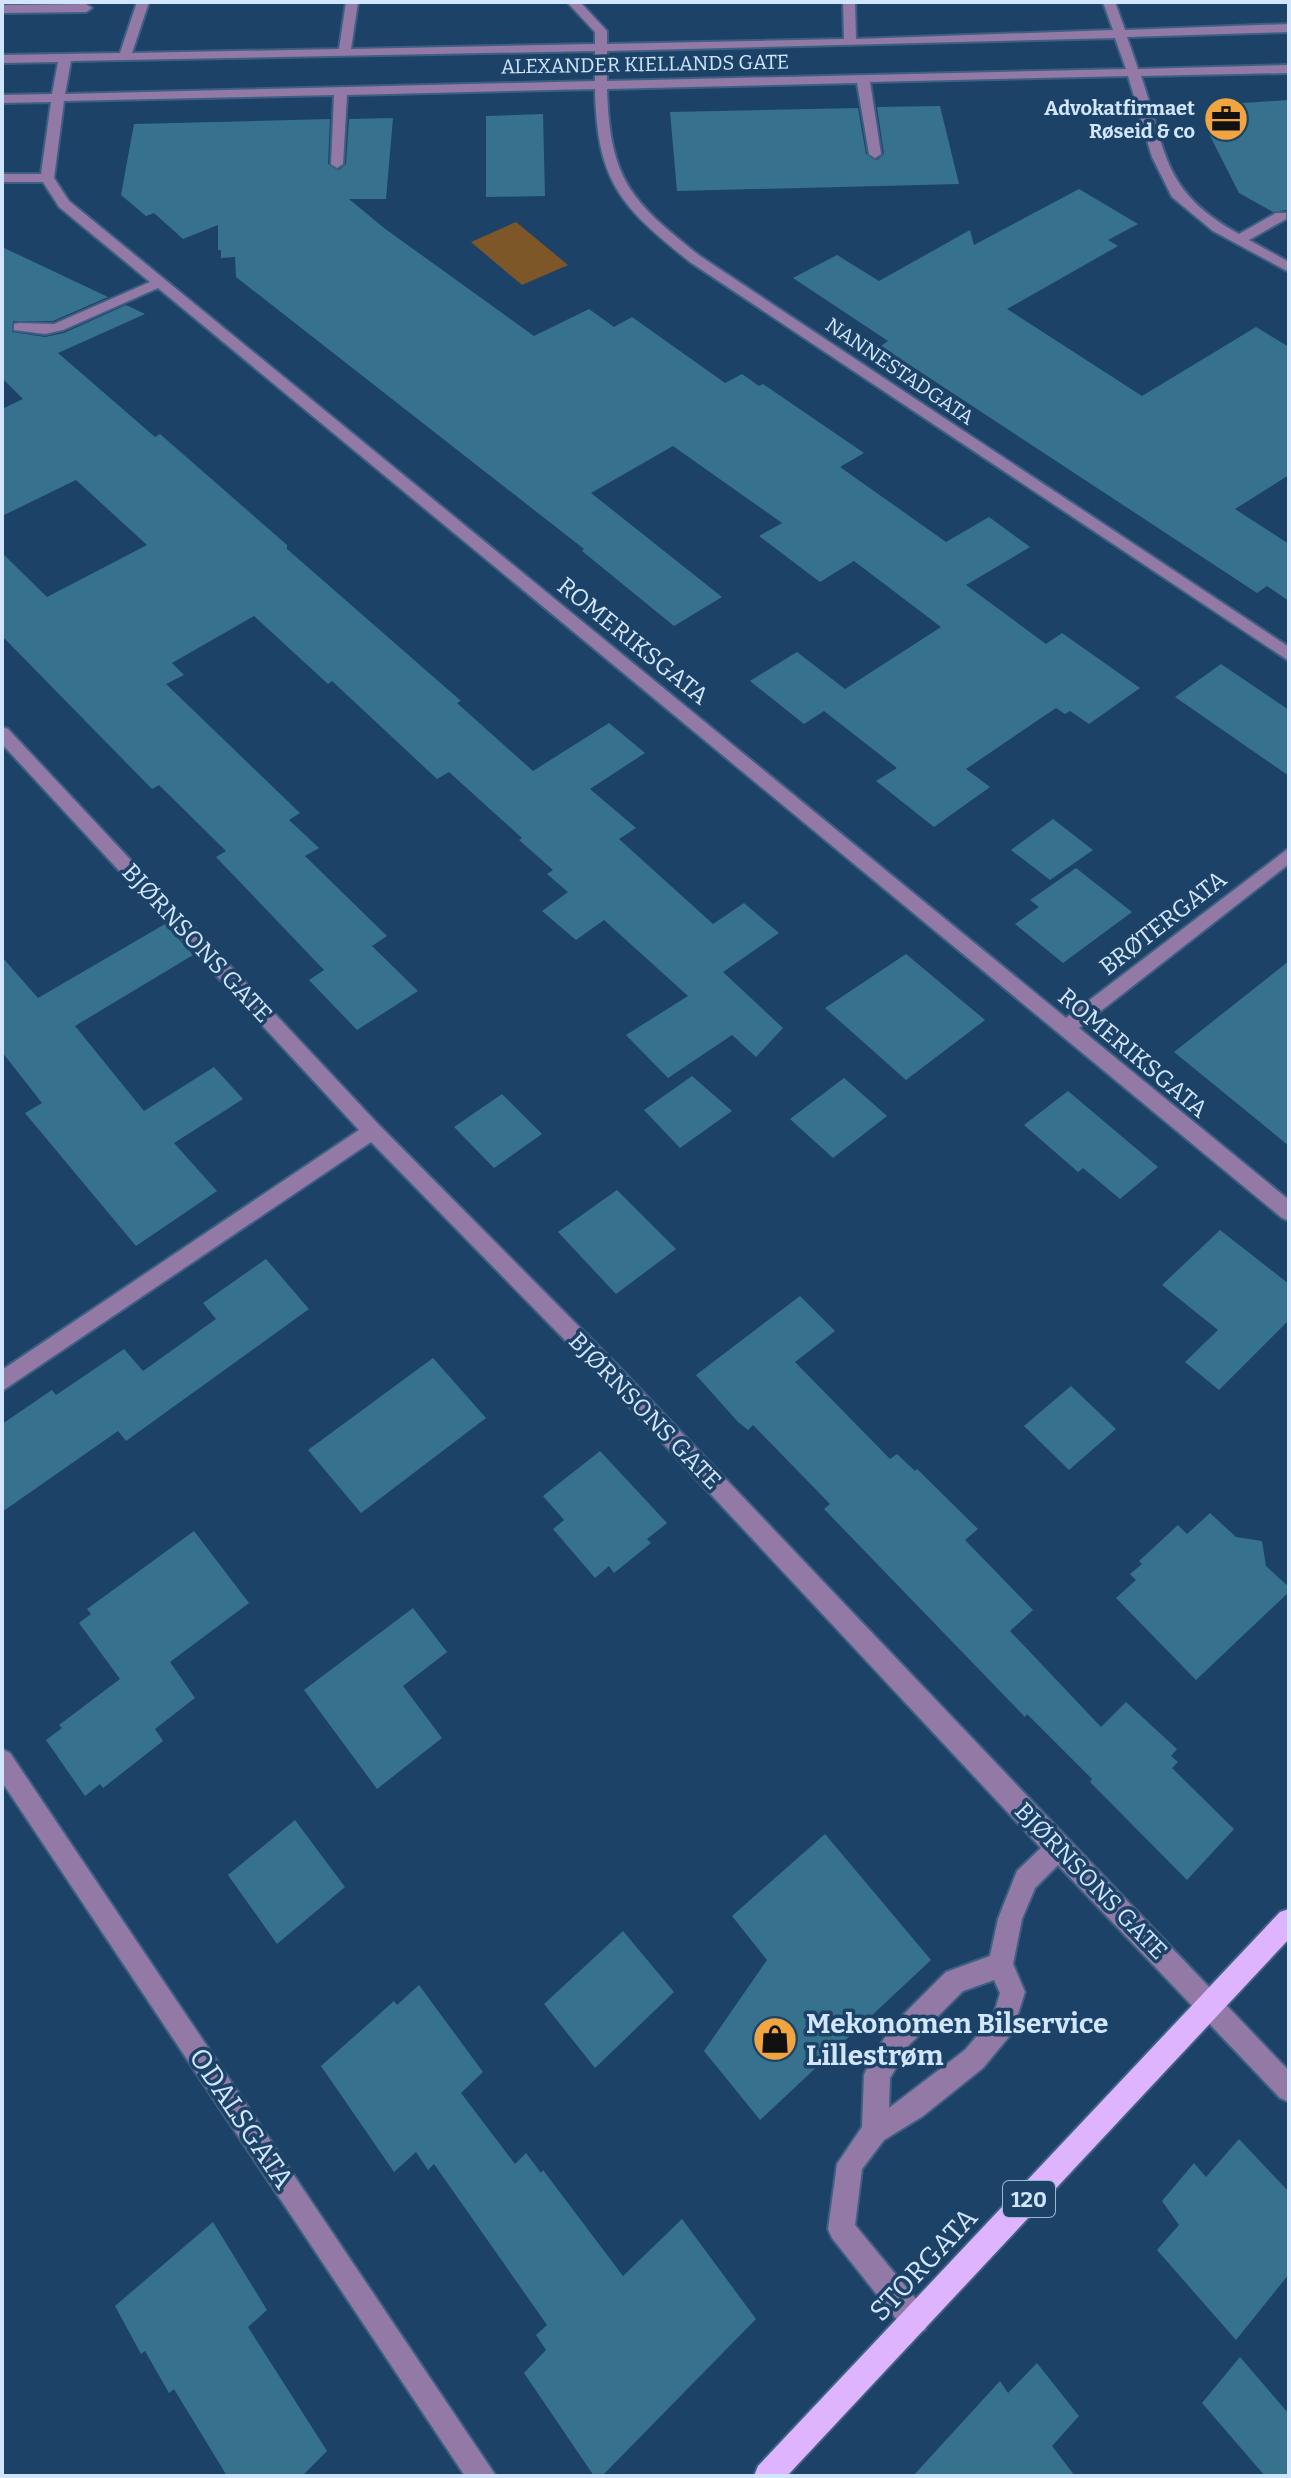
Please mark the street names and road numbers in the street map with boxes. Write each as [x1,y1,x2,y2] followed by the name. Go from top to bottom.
[501,49,789,79] street label: ALEXANDER KIELLANDS GATE
[821,312,979,430] street label: NANNESTADGATA
[552,572,714,710] street label: ROMERIKSGATA
[116,858,278,1028] street label: BJØRNSONS GATE
[1094,865,1232,981] street label: BRØTERGATA
[1053,982,1213,1124] street label: ROMERIKSGATA
[563,1327,727,1495] street label: BJØRNSONS GATE
[1009,1797,1173,1965] street label: BJØRNSONS GATE
[183,2042,301,2195] street label: ODALSGATA
[1003,2181,1055,2217] road number: 120
[863,2201,984,2328] street label: STORGATA

